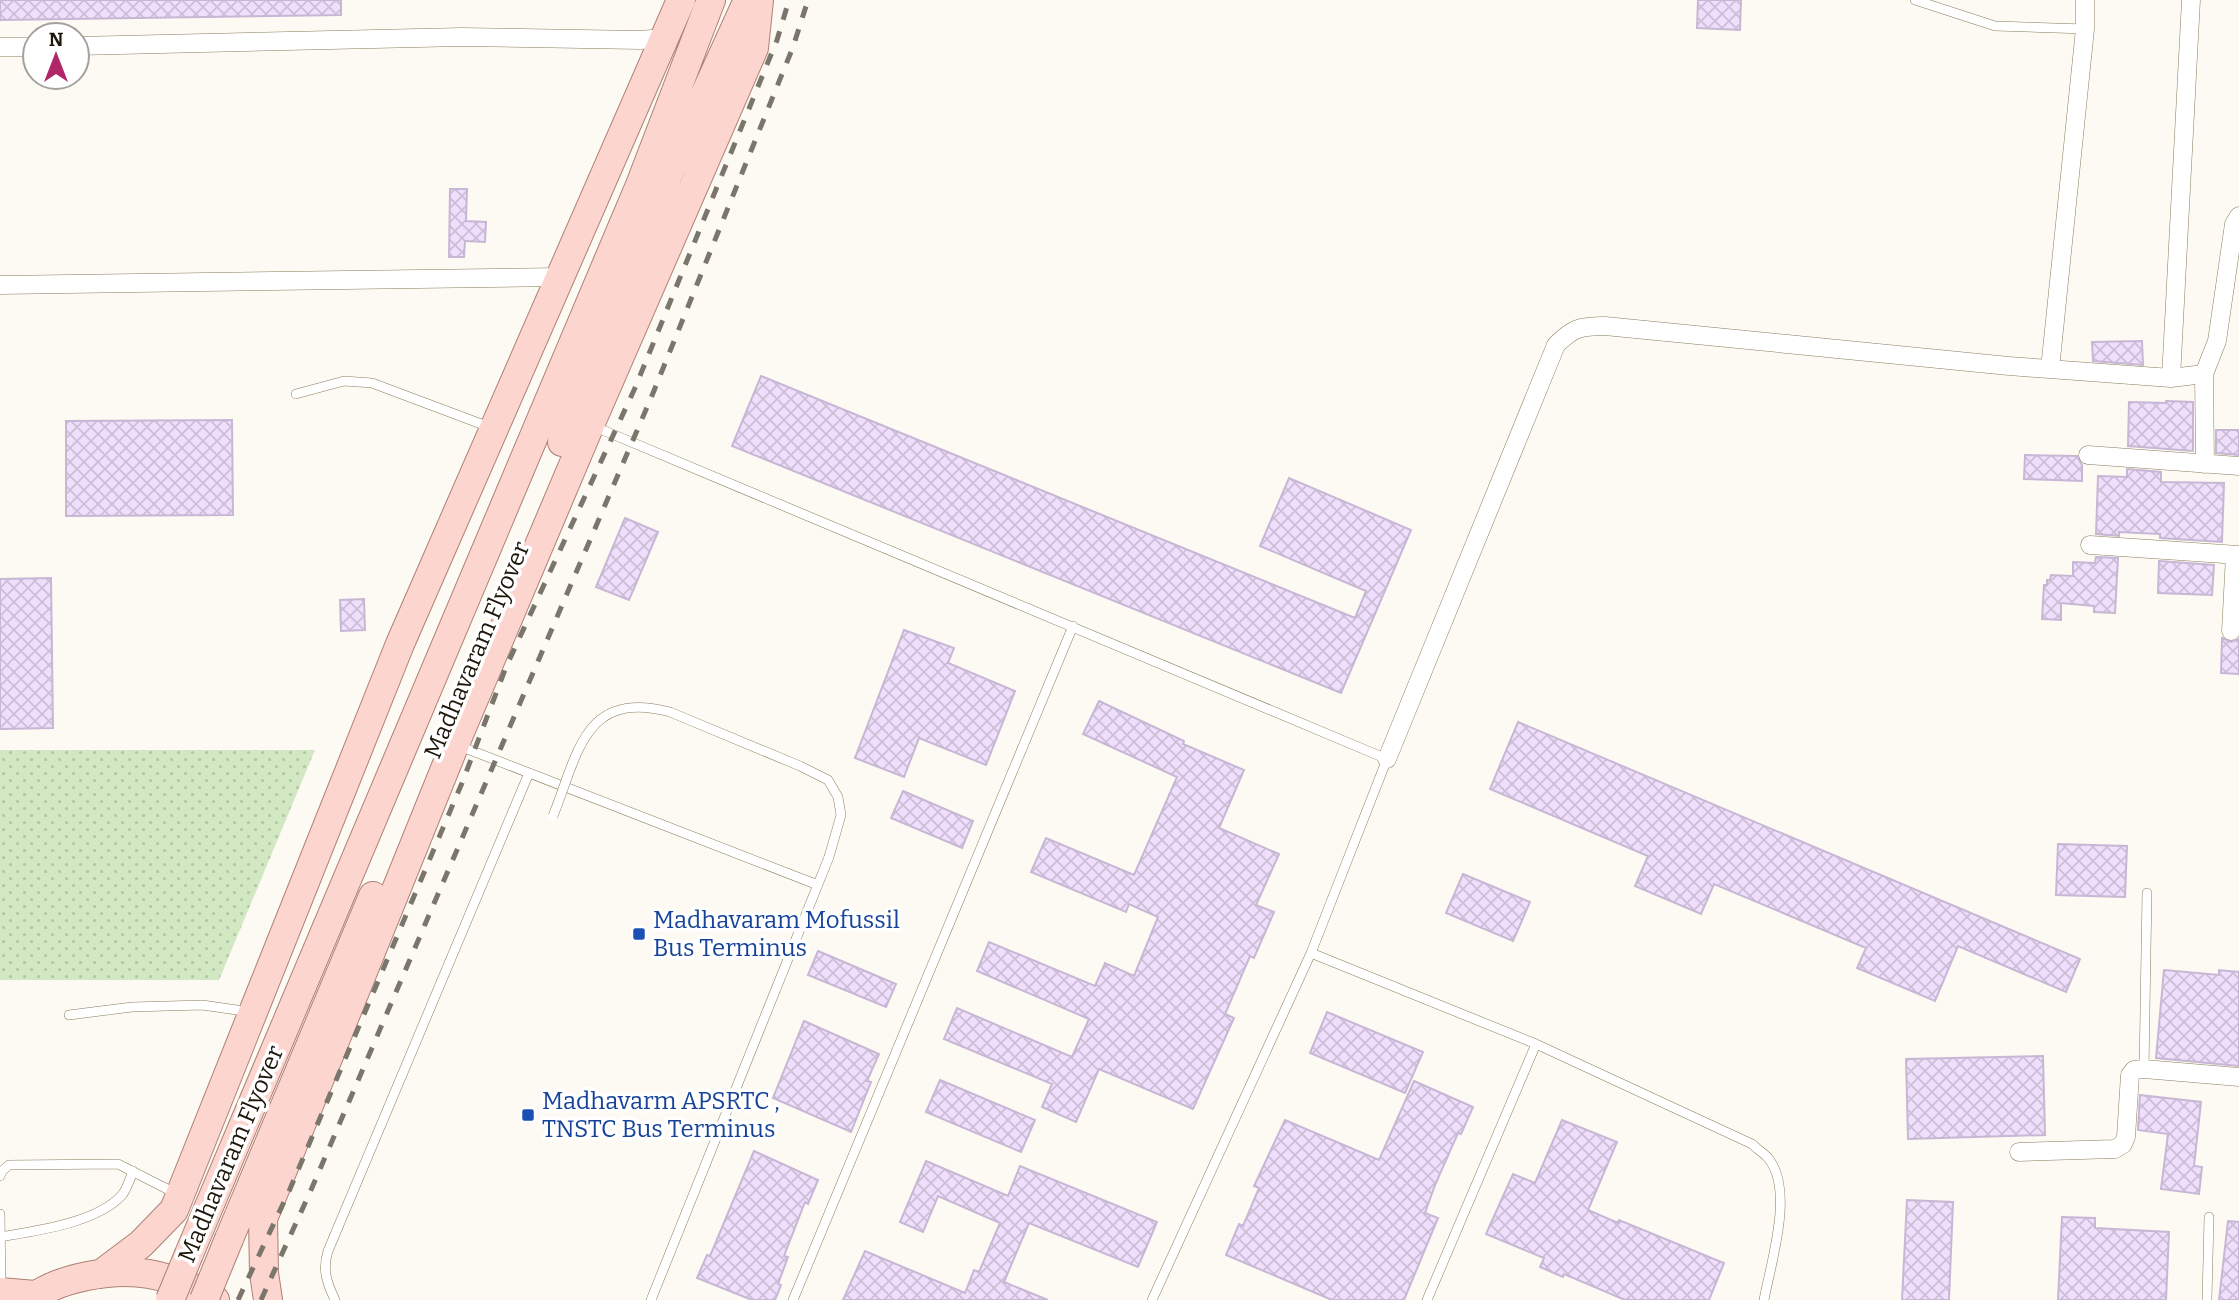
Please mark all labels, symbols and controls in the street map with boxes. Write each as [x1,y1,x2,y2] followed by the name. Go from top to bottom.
[21,21,91,91] north arrow
[49,28,64,51] text: N
[419,537,536,763] street label: Madhavaram Flyover
[653,906,900,962] place label: Madhavaram Mofussil Bus Terminus
[631,926,647,942] marker: Madhavaram Mofussil Bus Terminus
[173,1041,290,1267] street label: Madhavaram Flyover
[542,1087,780,1143] place label: Madhavarm APSRTC , TNSTC Bus Terminus
[520,1107,536,1123] marker: Madhavarm APSRTC , TNSTC Bus Terminus

